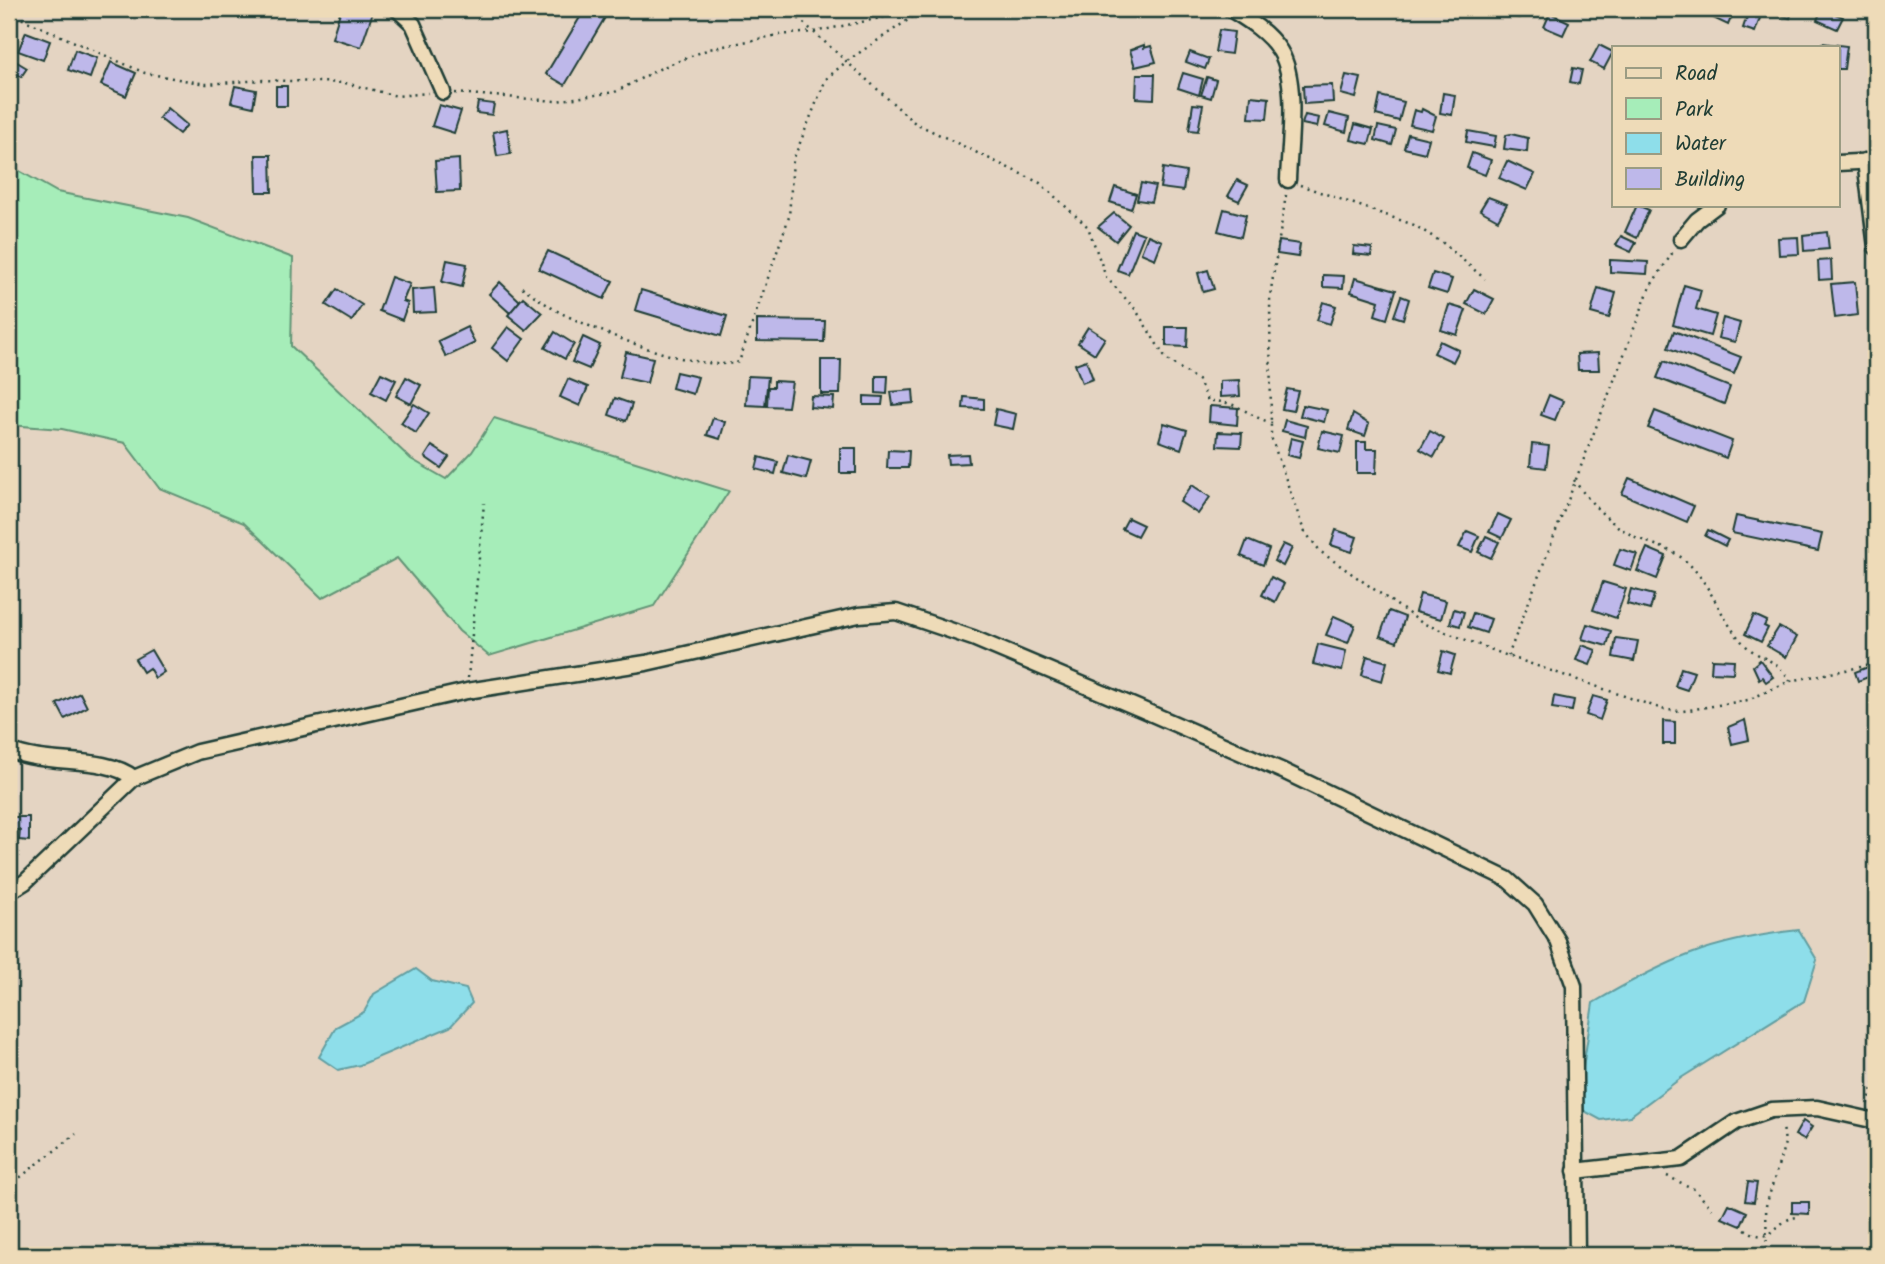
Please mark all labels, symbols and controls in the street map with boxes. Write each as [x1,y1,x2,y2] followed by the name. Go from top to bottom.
[1612,46,1840,206] legend
[1675,58,1718,91] text: Road
[1675,94,1713,127] text: Park
[1675,128,1727,161] text: Water
[1675,164,1745,197] text: Building

